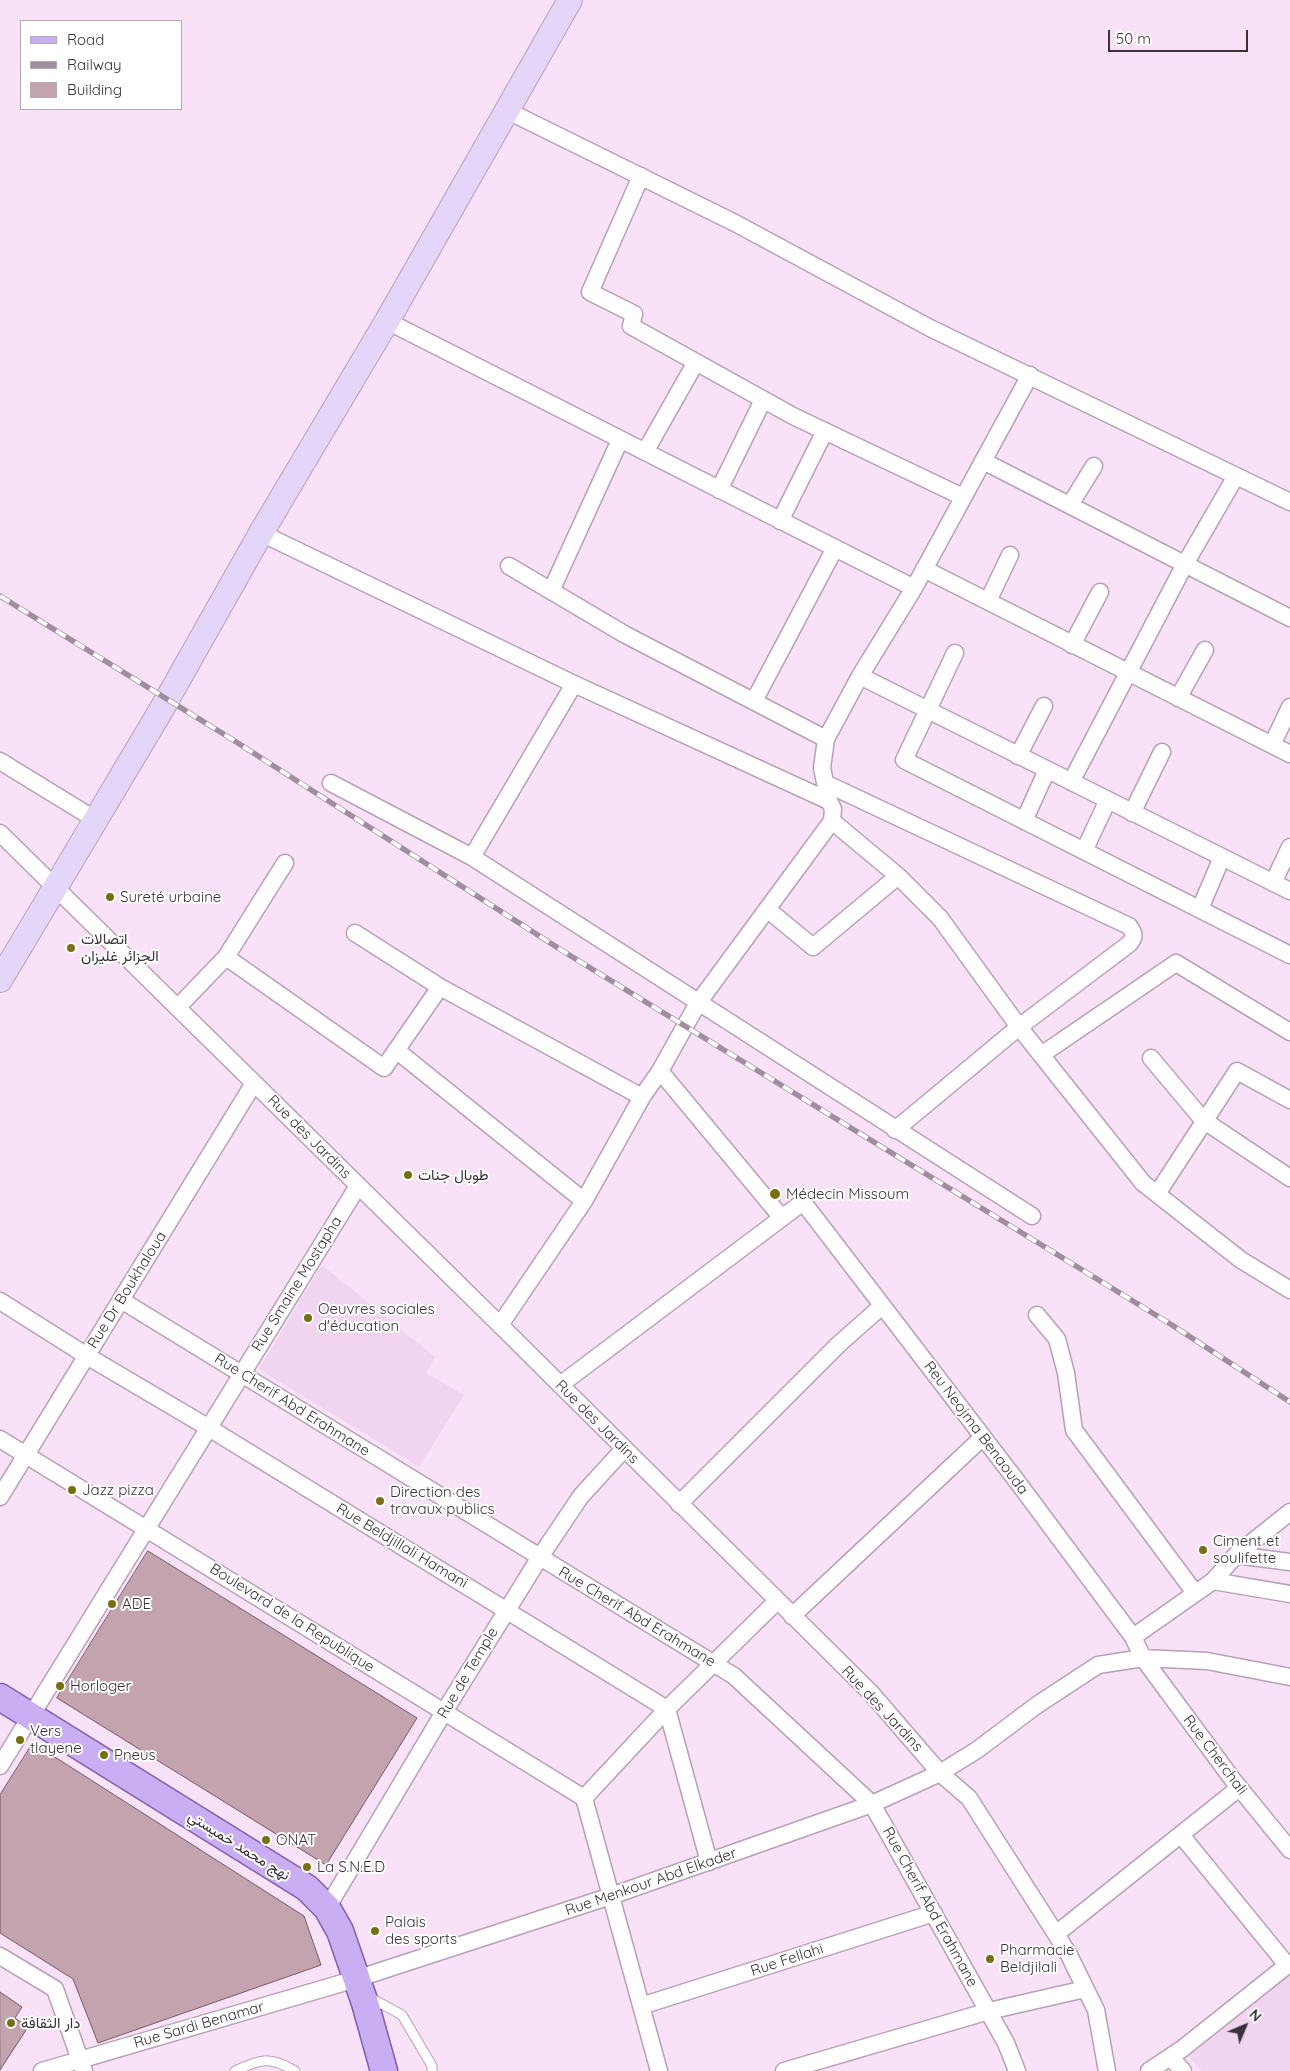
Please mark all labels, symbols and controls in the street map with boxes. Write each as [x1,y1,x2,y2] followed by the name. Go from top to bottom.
[20,20,182,110] legend
[1110,20,1250,52] scale bar
[1116,29,1151,48] text: 50 m
[67,30,104,49] text: Road
[67,55,122,74] text: Railway
[67,80,122,99] text: Building
[120,888,221,906] place label: Sureté urbaine
[104,891,116,903] marker: Sureté urbaine
[81,930,159,965] place label: اتصالات الجزائر غليزان
[65,942,77,954] marker: اتصالات الجزائر غليزان
[263,1091,355,1183] street label: Rue des Jardins
[418,1166,489,1184] place label: طوبال جنات
[402,1169,414,1181] marker: طوبال جنات
[786,1185,909,1203] place label: Médecin Missoum
[768,1187,782,1201] marker: Médecin Missoum
[248,1213,346,1355] street label: Rue Smaine Mostapha
[84,1228,170,1352] street label: Rue Dr Boukhaloua
[318,1300,435,1335] place label: Oeuvres sociales d'éducation
[302,1312,314,1324] marker: Oeuvres sociales d'éducation
[211,1350,373,1460] street label: Rue Cherif Abd Erahmane
[920,1358,1032,1498] street label: Reu Neojma Benaouda
[551,1376,643,1468] street label: Rue des Jardins
[82,1481,154,1499] place label: Jazz pizza
[390,1483,495,1518] place label: Direction des travaux publics
[66,1484,78,1496] marker: Jazz pizza
[374,1495,386,1507] marker: Direction des travaux publics
[333,1500,471,1592] street label: Rue Beldjillali Hamani
[1213,1532,1280,1567] place label: Ciment et soulifette
[1197,1544,1209,1556] marker: Ciment et soulifette
[206,1560,378,1676] street label: Boulevard de la Republique
[555,1563,719,1671] street label: Rue Cherif Abd Erahmane
[122,1595,151,1613] place label: ADE
[106,1598,118,1610] marker: ADE
[434,1624,502,1722] street label: Rue de Temple
[838,1662,926,1756] street label: Rue des Jardins
[70,1677,131,1695] place label: Horloger
[54,1680,66,1692] marker: Horloger
[1179,1712,1251,1798] street label: Rue Cherchali
[30,1722,82,1757] place label: Vers tlayene
[14,1734,26,1746] marker: Vers tlayene
[114,1746,156,1764] place label: Pneus
[98,1749,110,1761] marker: Pneus
[185,1807,293,1885] street label: نهج محمد خميستي
[879,1824,981,1990] street label: Rue Cherif Abd Erahmane
[276,1831,316,1849] place label: ONAT
[260,1834,272,1846] marker: ONAT
[563,1844,739,1920] street label: Rue Menkour Abd Elkader
[317,1858,385,1876] place label: La S.N.E.D
[301,1861,313,1873] marker: La S.N.E.D
[385,1913,457,1948] place label: Palais des sports
[369,1925,381,1937] marker: Palais des sports
[748,1940,826,1980] street label: Rue Fellahi
[1000,1941,1075,1976] place label: Pharmacie Beldjilali
[984,1953,996,1965] marker: Pharmacie Beldjilali
[132,1998,266,2052] street label: Rue Sardi Benamar
[1220,2001,1270,2051] north arrow
[1246,2005,1266,2025] text: N
[21,2014,80,2032] place label: دار الثقافة
[5,2017,17,2029] marker: دار الثقافة

